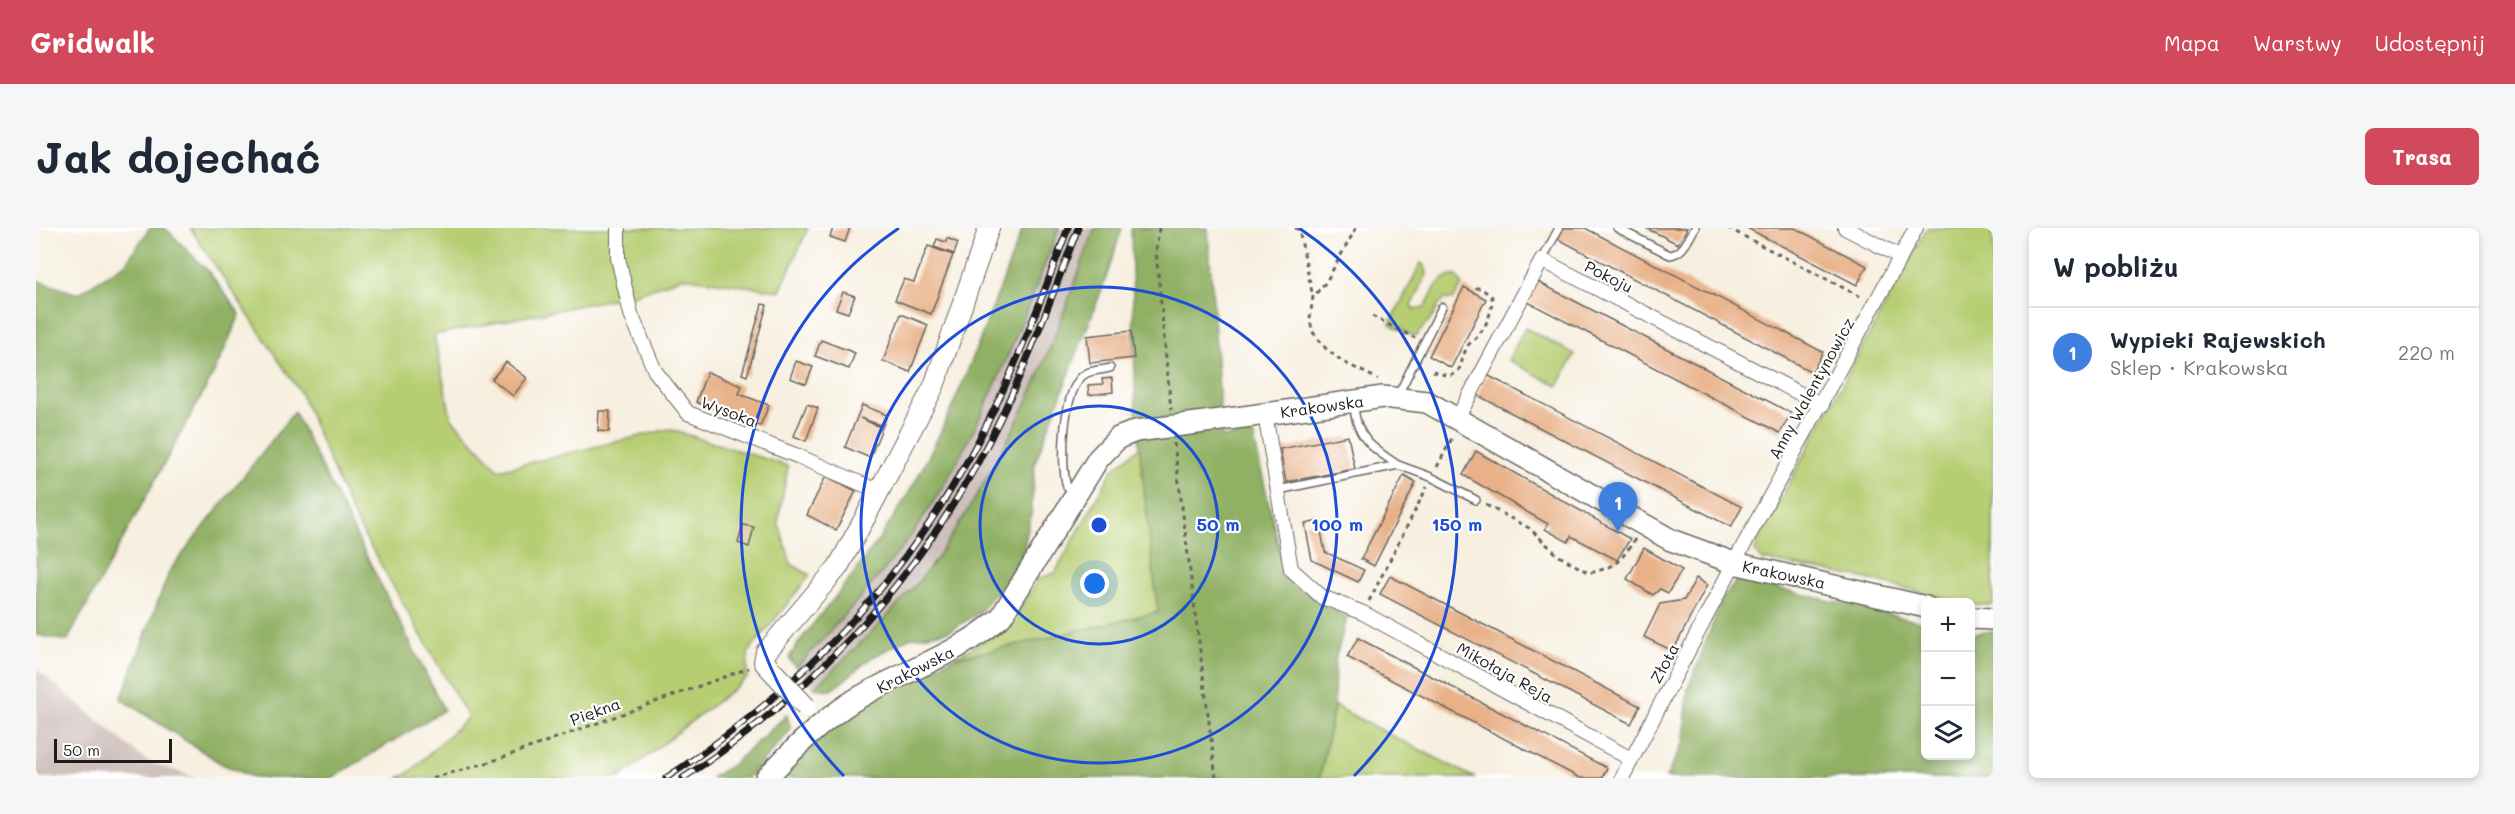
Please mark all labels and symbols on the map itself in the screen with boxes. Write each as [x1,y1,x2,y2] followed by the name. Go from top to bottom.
[1581,255,1637,297] street label: Pokoju
[1763,314,1859,462] street label: Anny Walentynowicz
[1279,390,1365,422] street label: Krakowska
[698,391,760,431] street label: Wysoka
[1598,482,1638,532] pin: 1
[1197,512,1239,536] text: 50 m
[1311,512,1363,536] text: 100 m
[1432,512,1482,536] text: 150 m
[1089,515,1109,535] centre of rings
[1741,555,1827,593] street label: Krakowska
[1080,569,1109,598] your location
[1453,637,1557,707] street label: Mikołaja Reja
[1645,639,1683,687] street label: Złota
[873,640,957,698] street label: Krakowska
[567,692,623,730] street label: Piękna
[54,736,172,764] scale bar

